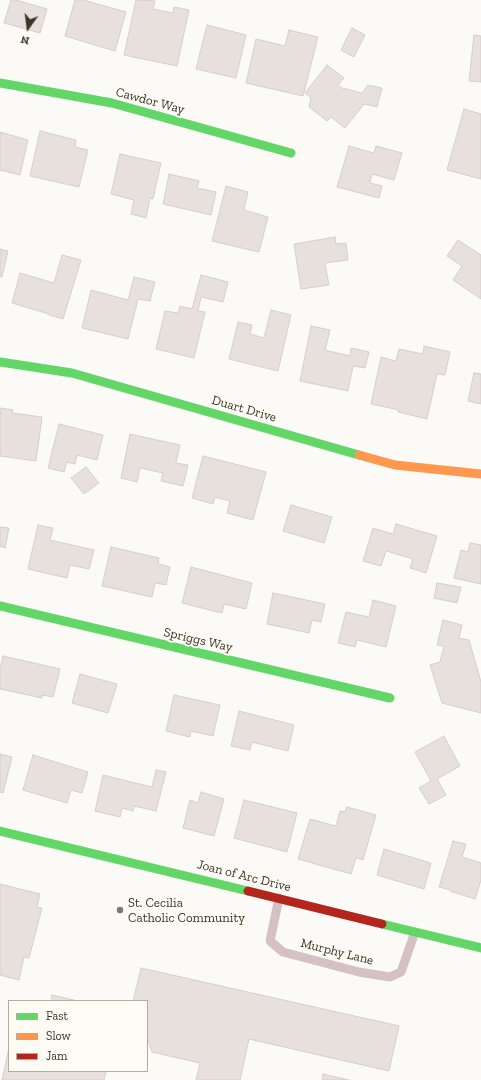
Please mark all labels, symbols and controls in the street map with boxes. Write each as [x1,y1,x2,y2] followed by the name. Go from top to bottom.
[8,8,48,48] north arrow
[19,33,31,47] text: N
[114,84,186,118] street label: Cawdor Way
[210,392,278,426] street label: Duart Drive
[162,624,234,656] street label: Spriggs Way
[195,857,293,895] street label: Joan of Arc Drive
[128,895,245,926] place label: St. Cecilia Catholic Community
[115,905,125,915] marker: St. Cecilia Catholic Community
[299,935,375,969] street label: Murphy Lane
[8,1000,148,1072] legend
[46,1009,68,1023] text: Fast
[46,1029,71,1043] text: Slow
[46,1049,67,1063] text: Jam

